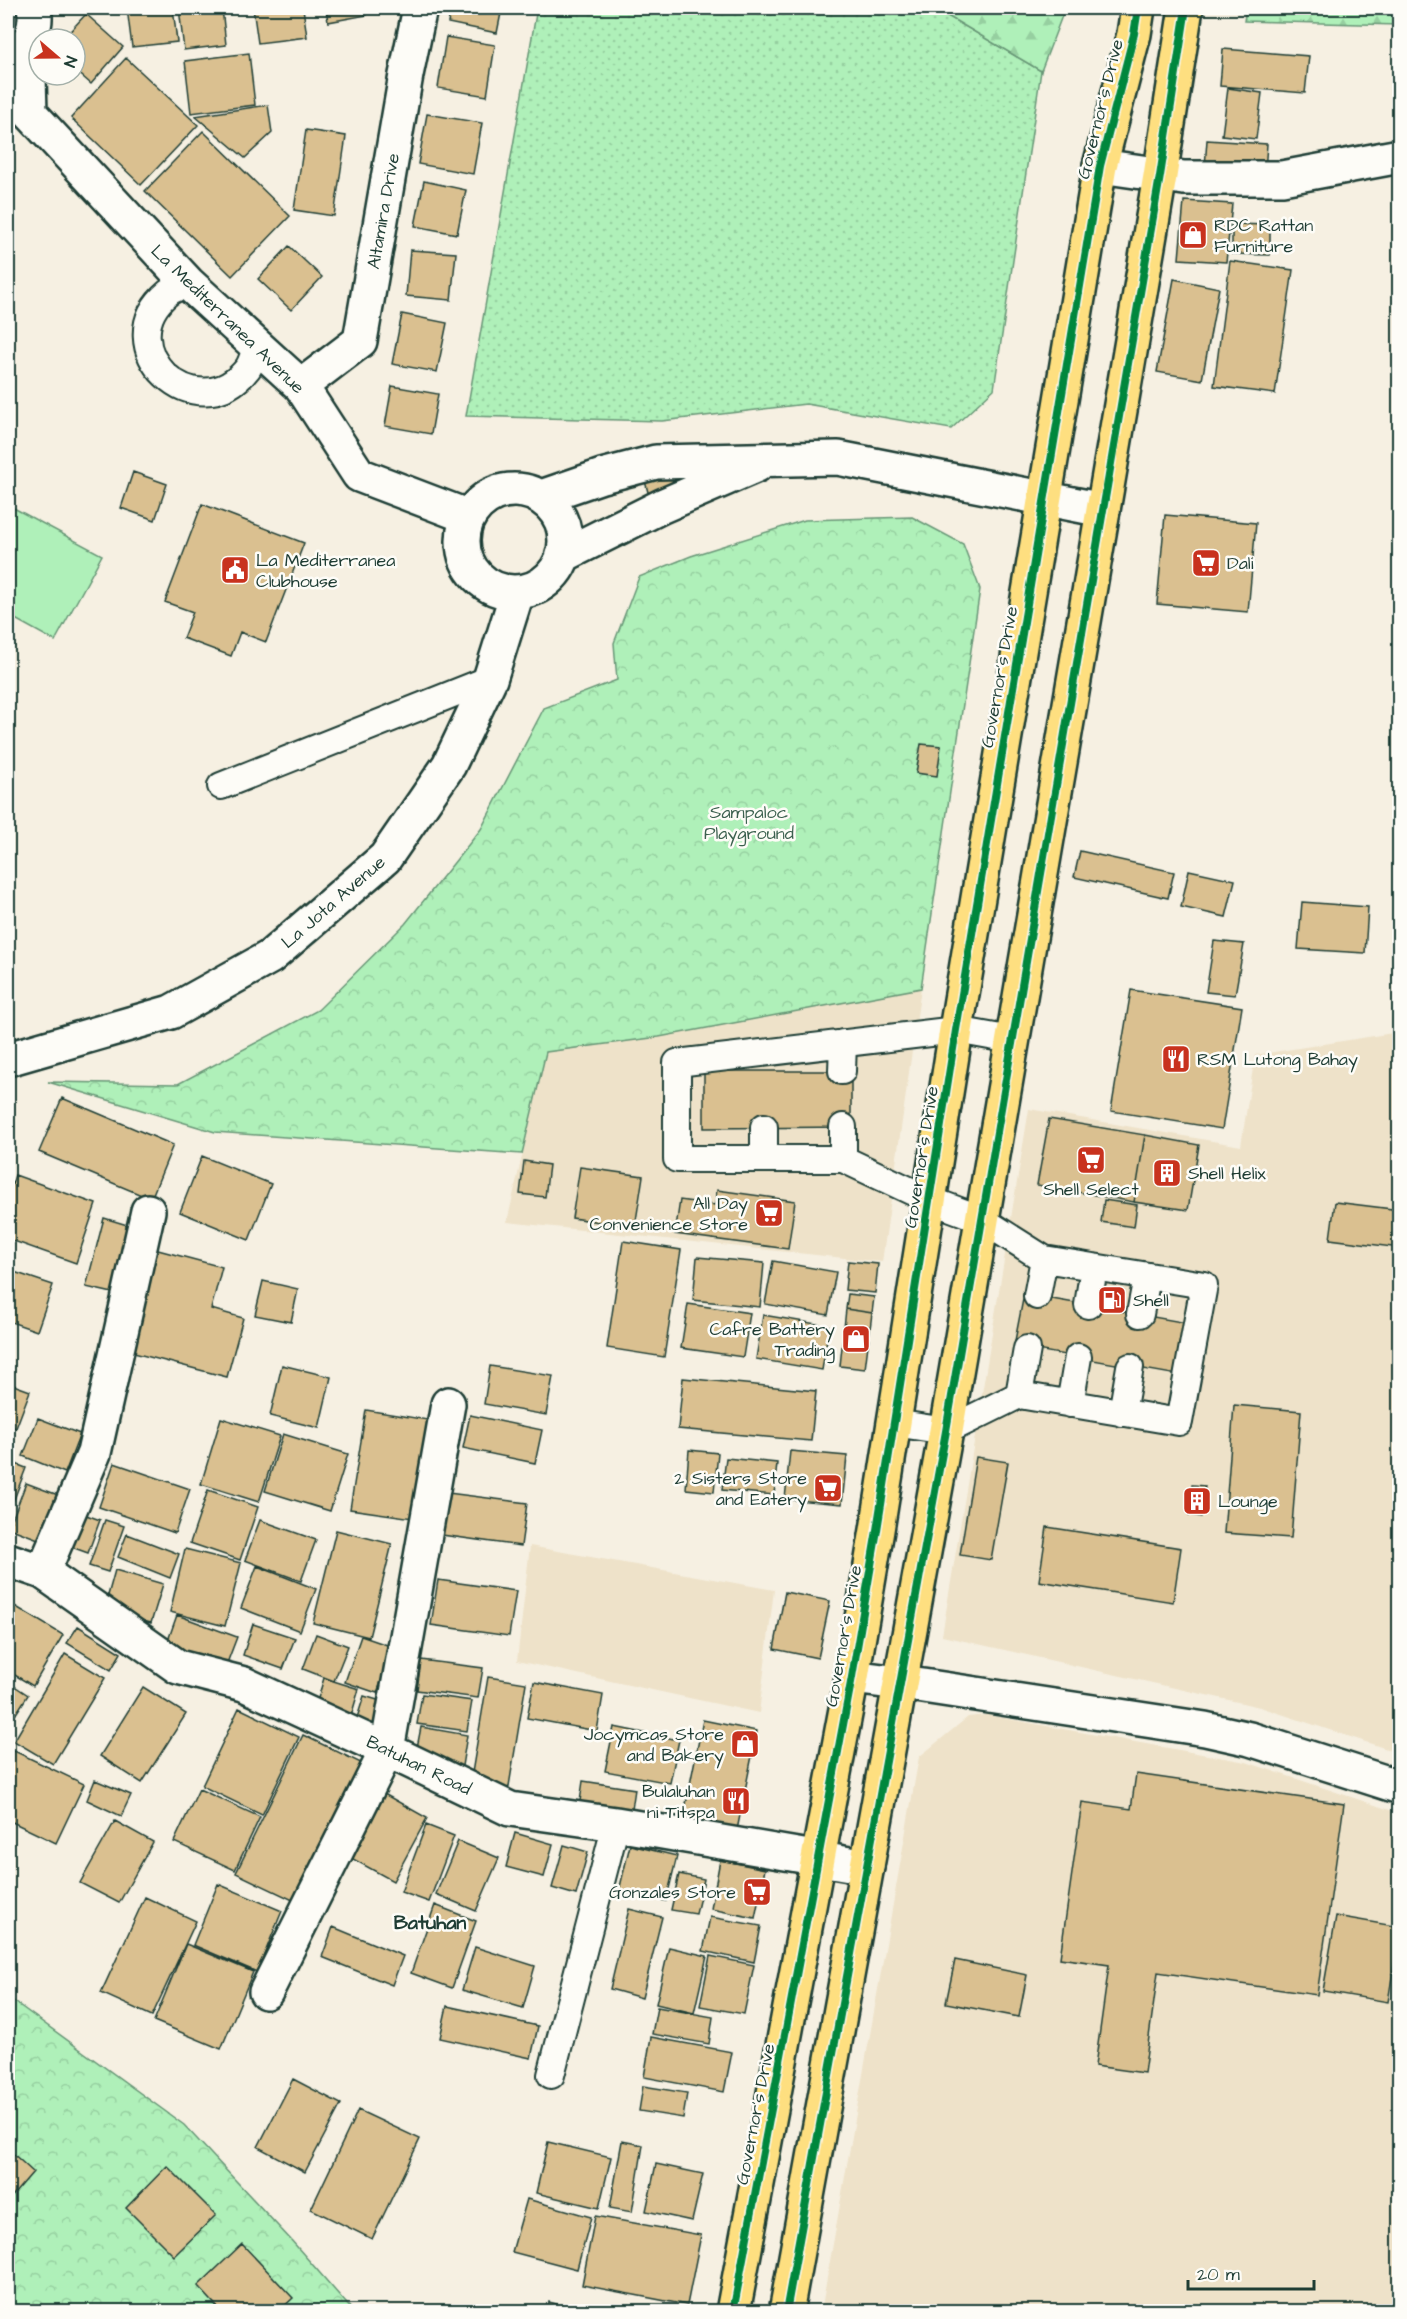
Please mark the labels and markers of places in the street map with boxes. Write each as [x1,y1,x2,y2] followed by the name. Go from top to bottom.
[1214,213,1313,259] place label: RDC Rattan Furniture
[1177,219,1209,251] shop icon: RDC Rattan Furniture
[1190,547,1222,579] supermarket icon: Dali
[256,548,395,594] place label: La Mediterranea Clubhouse
[1227,551,1254,576] place label: Dali
[219,554,251,586] public building icon: La Mediterranea Clubhouse
[1160,1043,1192,1075] restaurant icon: RSM Lutong Bahay
[1197,1047,1358,1073] place label: RSM Lutong Bahay
[1075,1144,1107,1176] supermarket icon: Shell Select
[1151,1157,1183,1189] building icon: Shell Helix
[1188,1161,1266,1186] place label: Shell Helix
[1043,1177,1140,1202] place label: Shell Select
[590,1191,748,1237] place label: All Day Convenience Store
[753,1197,785,1229] supermarket icon: All Day Convenience Store
[1096,1284,1128,1316] fuel station icon: Shell
[1133,1288,1169,1313] place label: Shell
[709,1317,835,1364] place label: Cafre Battery Trading
[840,1323,872,1355] shop icon: Cafre Battery Trading
[674,1466,807,1513] place label: 2 Sisters Store and Eatery
[812,1472,844,1504] supermarket icon: 2 Sisters Store and Eatery
[1181,1485,1213,1517] building icon: Lounge
[1218,1489,1278,1515] place label: Lounge
[584,1722,724,1769] place label: Jocymcas Store and Bakery
[729,1728,761,1760] shop icon: Jocymcas Store and Bakery
[642,1779,715,1825] place label: Bulaluhan ni Titspa
[720,1785,752,1817] restaurant icon: Bulaluhan ni Titspa
[741,1876,773,1908] supermarket icon: Gonzales Store
[609,1880,736,1905] place label: Gonzales Store

